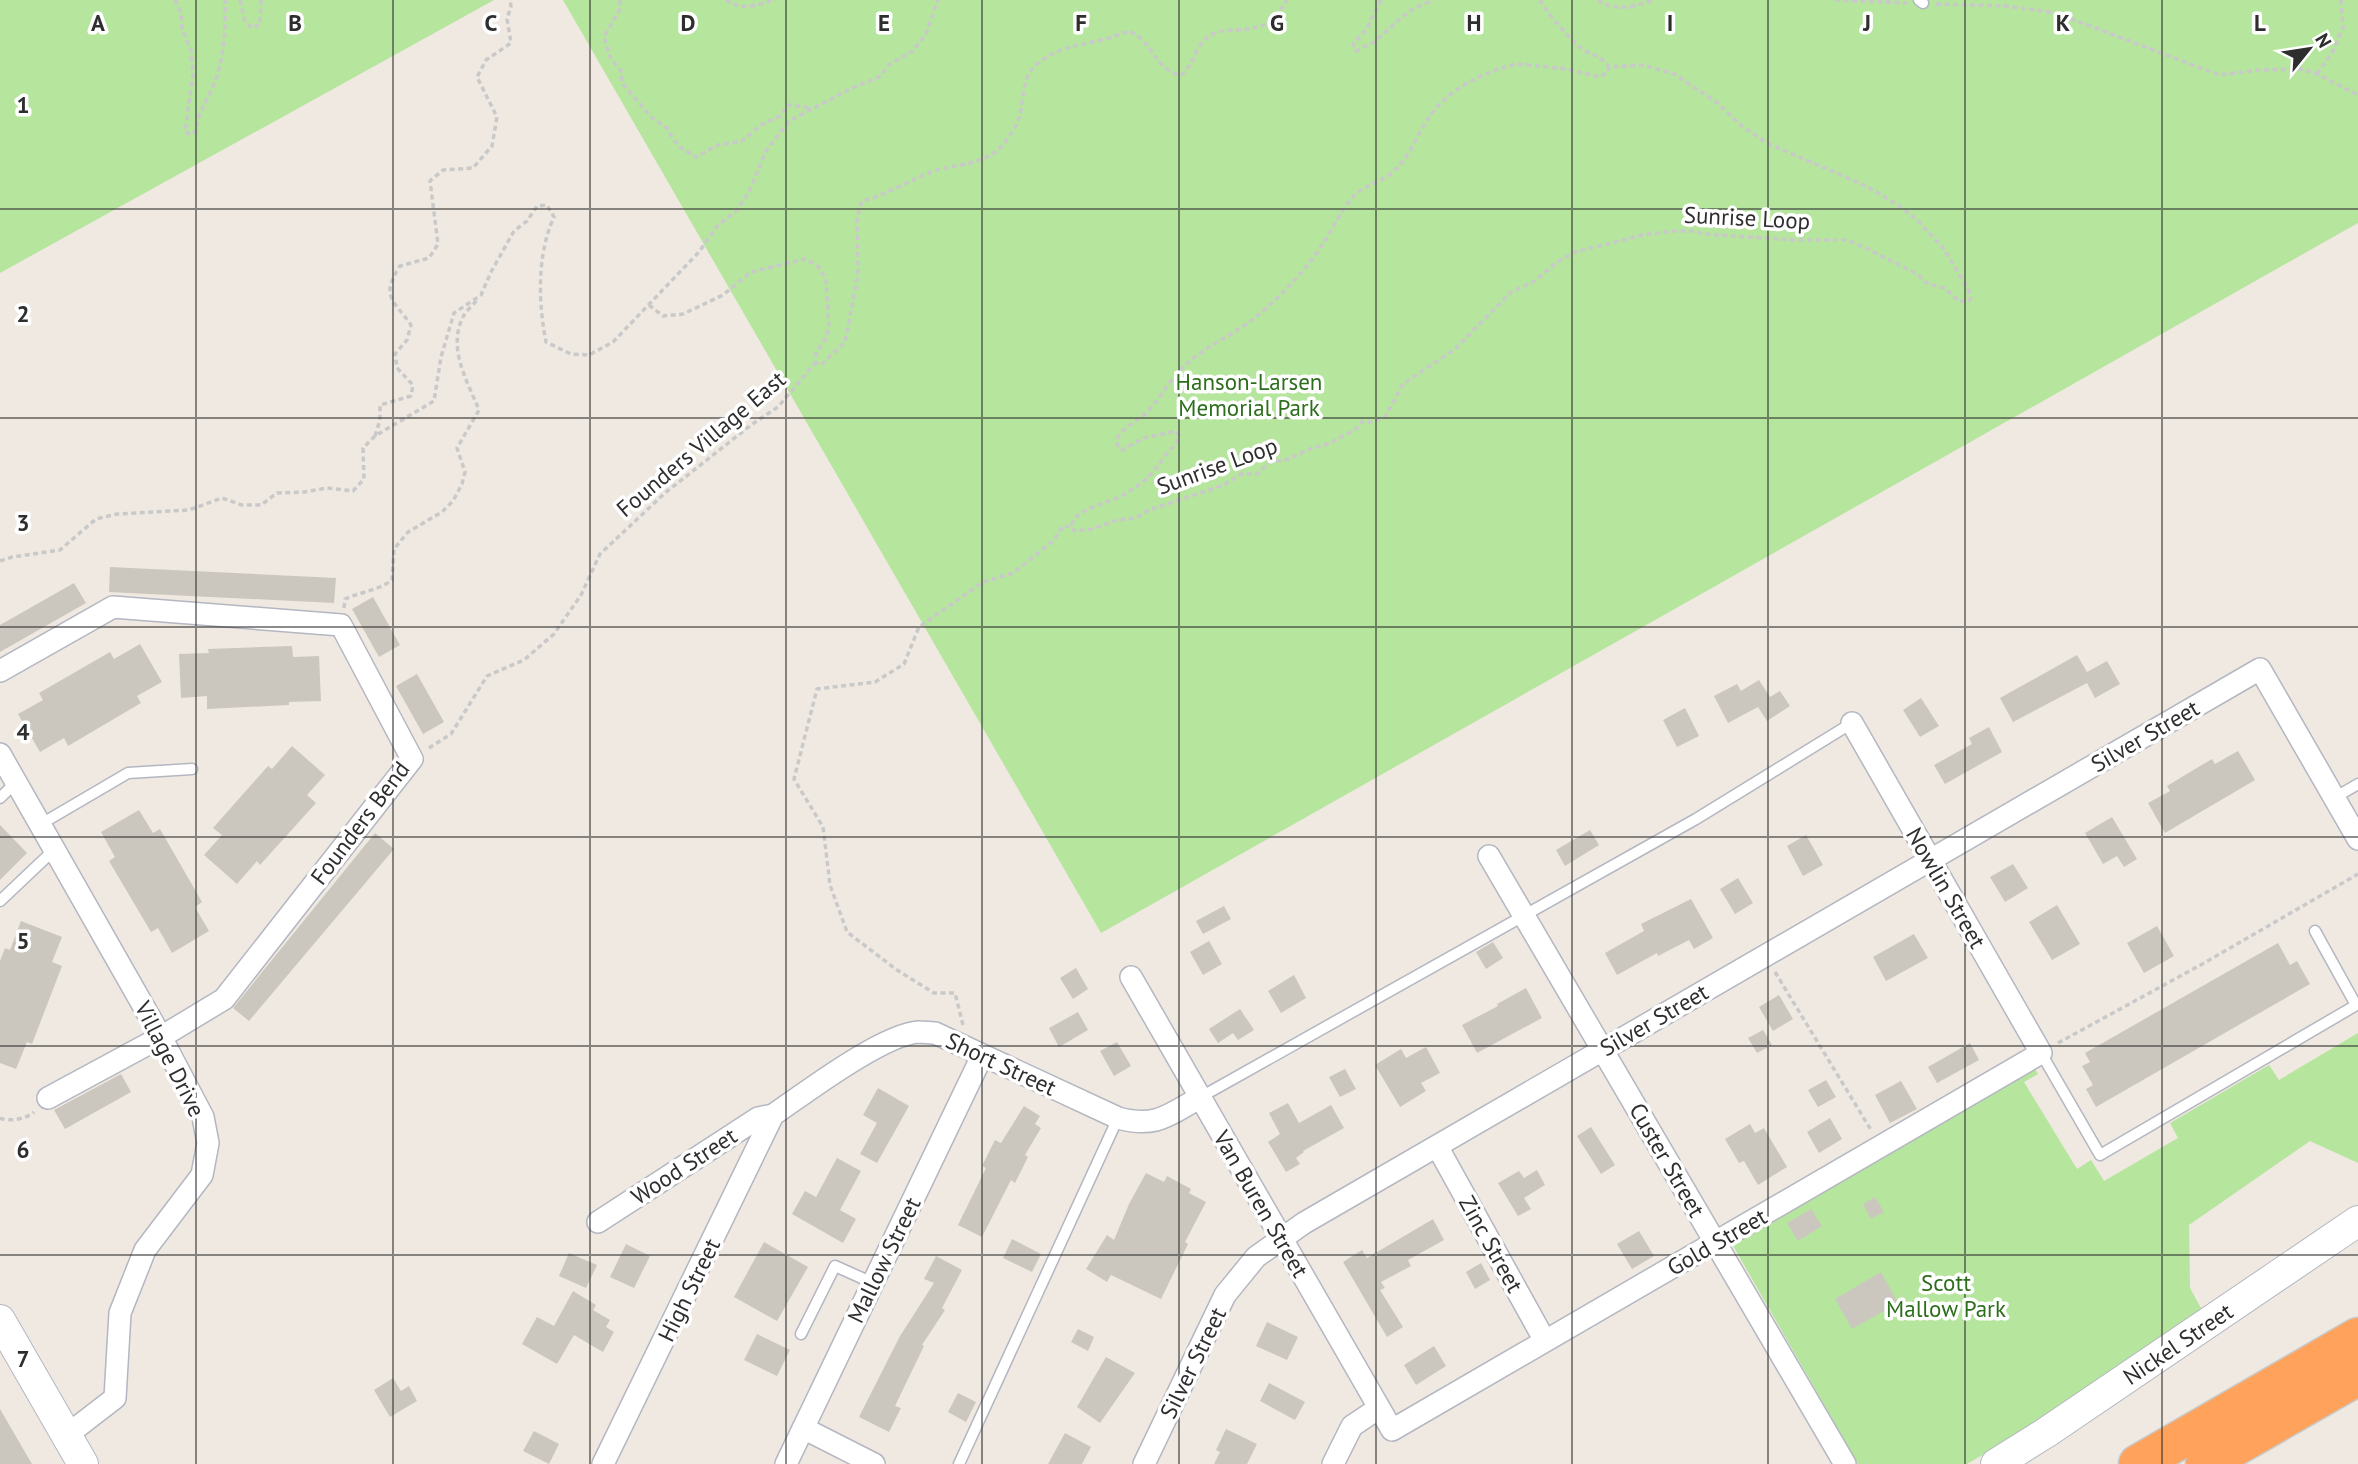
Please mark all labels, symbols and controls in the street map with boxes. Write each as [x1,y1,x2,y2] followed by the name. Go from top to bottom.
[91,8,105,37] text: A
[288,8,302,37] text: B
[485,8,498,37] text: C
[681,8,695,37] text: D
[878,8,890,37] text: E
[1075,8,1087,37] text: F
[1270,8,1284,37] text: G
[1467,8,1481,37] text: H
[1667,8,1673,37] text: I
[1862,8,1871,37] text: J
[2056,8,2070,37] text: K
[2254,8,2266,37] text: L
[2274,14,2344,84] north arrow
[2310,29,2337,52] text: N
[16,90,30,119] text: 1
[1683,200,1811,235] street label: Sunrise Loop
[16,299,30,328] text: 2
[610,364,791,523] street label: Founders Village East
[1176,367,1322,422] park label: Hanson-Larsen Memorial Park
[1153,430,1281,501] street label: Sunrise Loop
[16,508,30,537] text: 3
[2085,693,2204,778] street label: Silver Street
[16,717,30,746] text: 4
[304,755,415,890] street label: Founders Bend
[1900,822,1993,954] street label: Nowlin Street
[16,926,30,955] text: 5
[1594,977,1713,1062] street label: Silver Street
[129,995,212,1121] street label: Village Drive
[941,1025,1061,1102] street label: Short Street
[1623,1098,1712,1222] street label: Custer Street
[626,1121,742,1210] street label: Wood Street
[1207,1124,1315,1283] street label: Van Buren Street
[16,1135,30,1164] text: 6
[1453,1190,1530,1297] street label: Zinc Street
[841,1192,927,1327] street label: Mallow Street
[1662,1201,1772,1282] street label: Gold Street
[651,1233,726,1346] street label: High Street
[1886,1268,2006,1323] park label: Scott Mallow Park
[2117,1296,2238,1391] street label: Nickel Street
[1153,1302,1232,1423] street label: Silver Street
[16,1344,30,1373] text: 7

